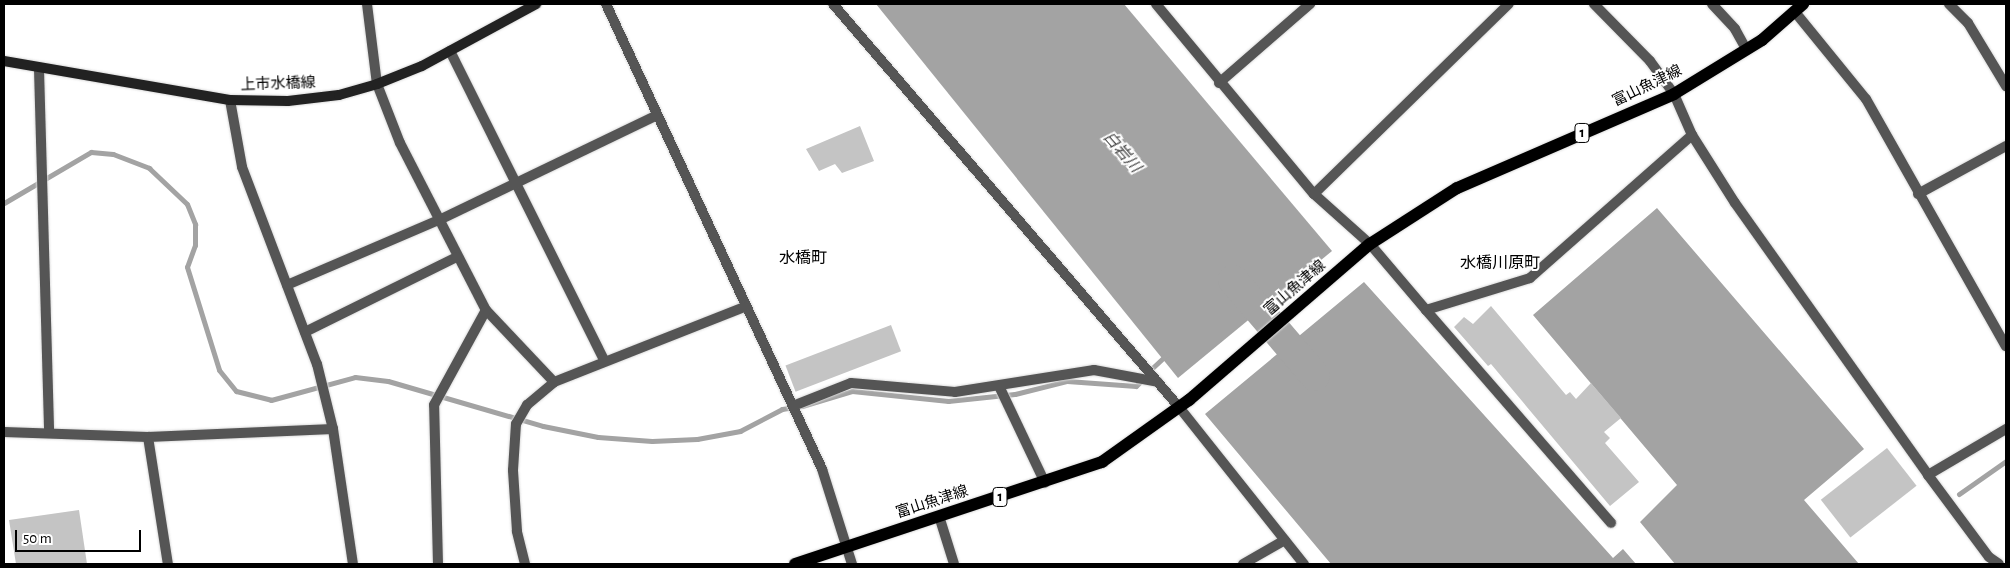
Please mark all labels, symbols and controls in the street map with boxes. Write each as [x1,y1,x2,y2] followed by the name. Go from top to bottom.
[1609,61,1685,111] street label: 富山魚津線
[240,74,316,94] street label: 上市水橋線
[1573,122,1591,144] road number: 1
[1099,128,1145,176] water label: 白岩川
[779,248,827,268] district label: 水橋町
[1460,253,1540,273] district label: 水橋川原町
[1261,257,1329,319] street label: 富山魚津線
[894,482,970,522] street label: 富山魚津線
[991,486,1009,508] road number: 1
[18,520,144,552] scale bar
[23,531,52,546] text: 50 m

